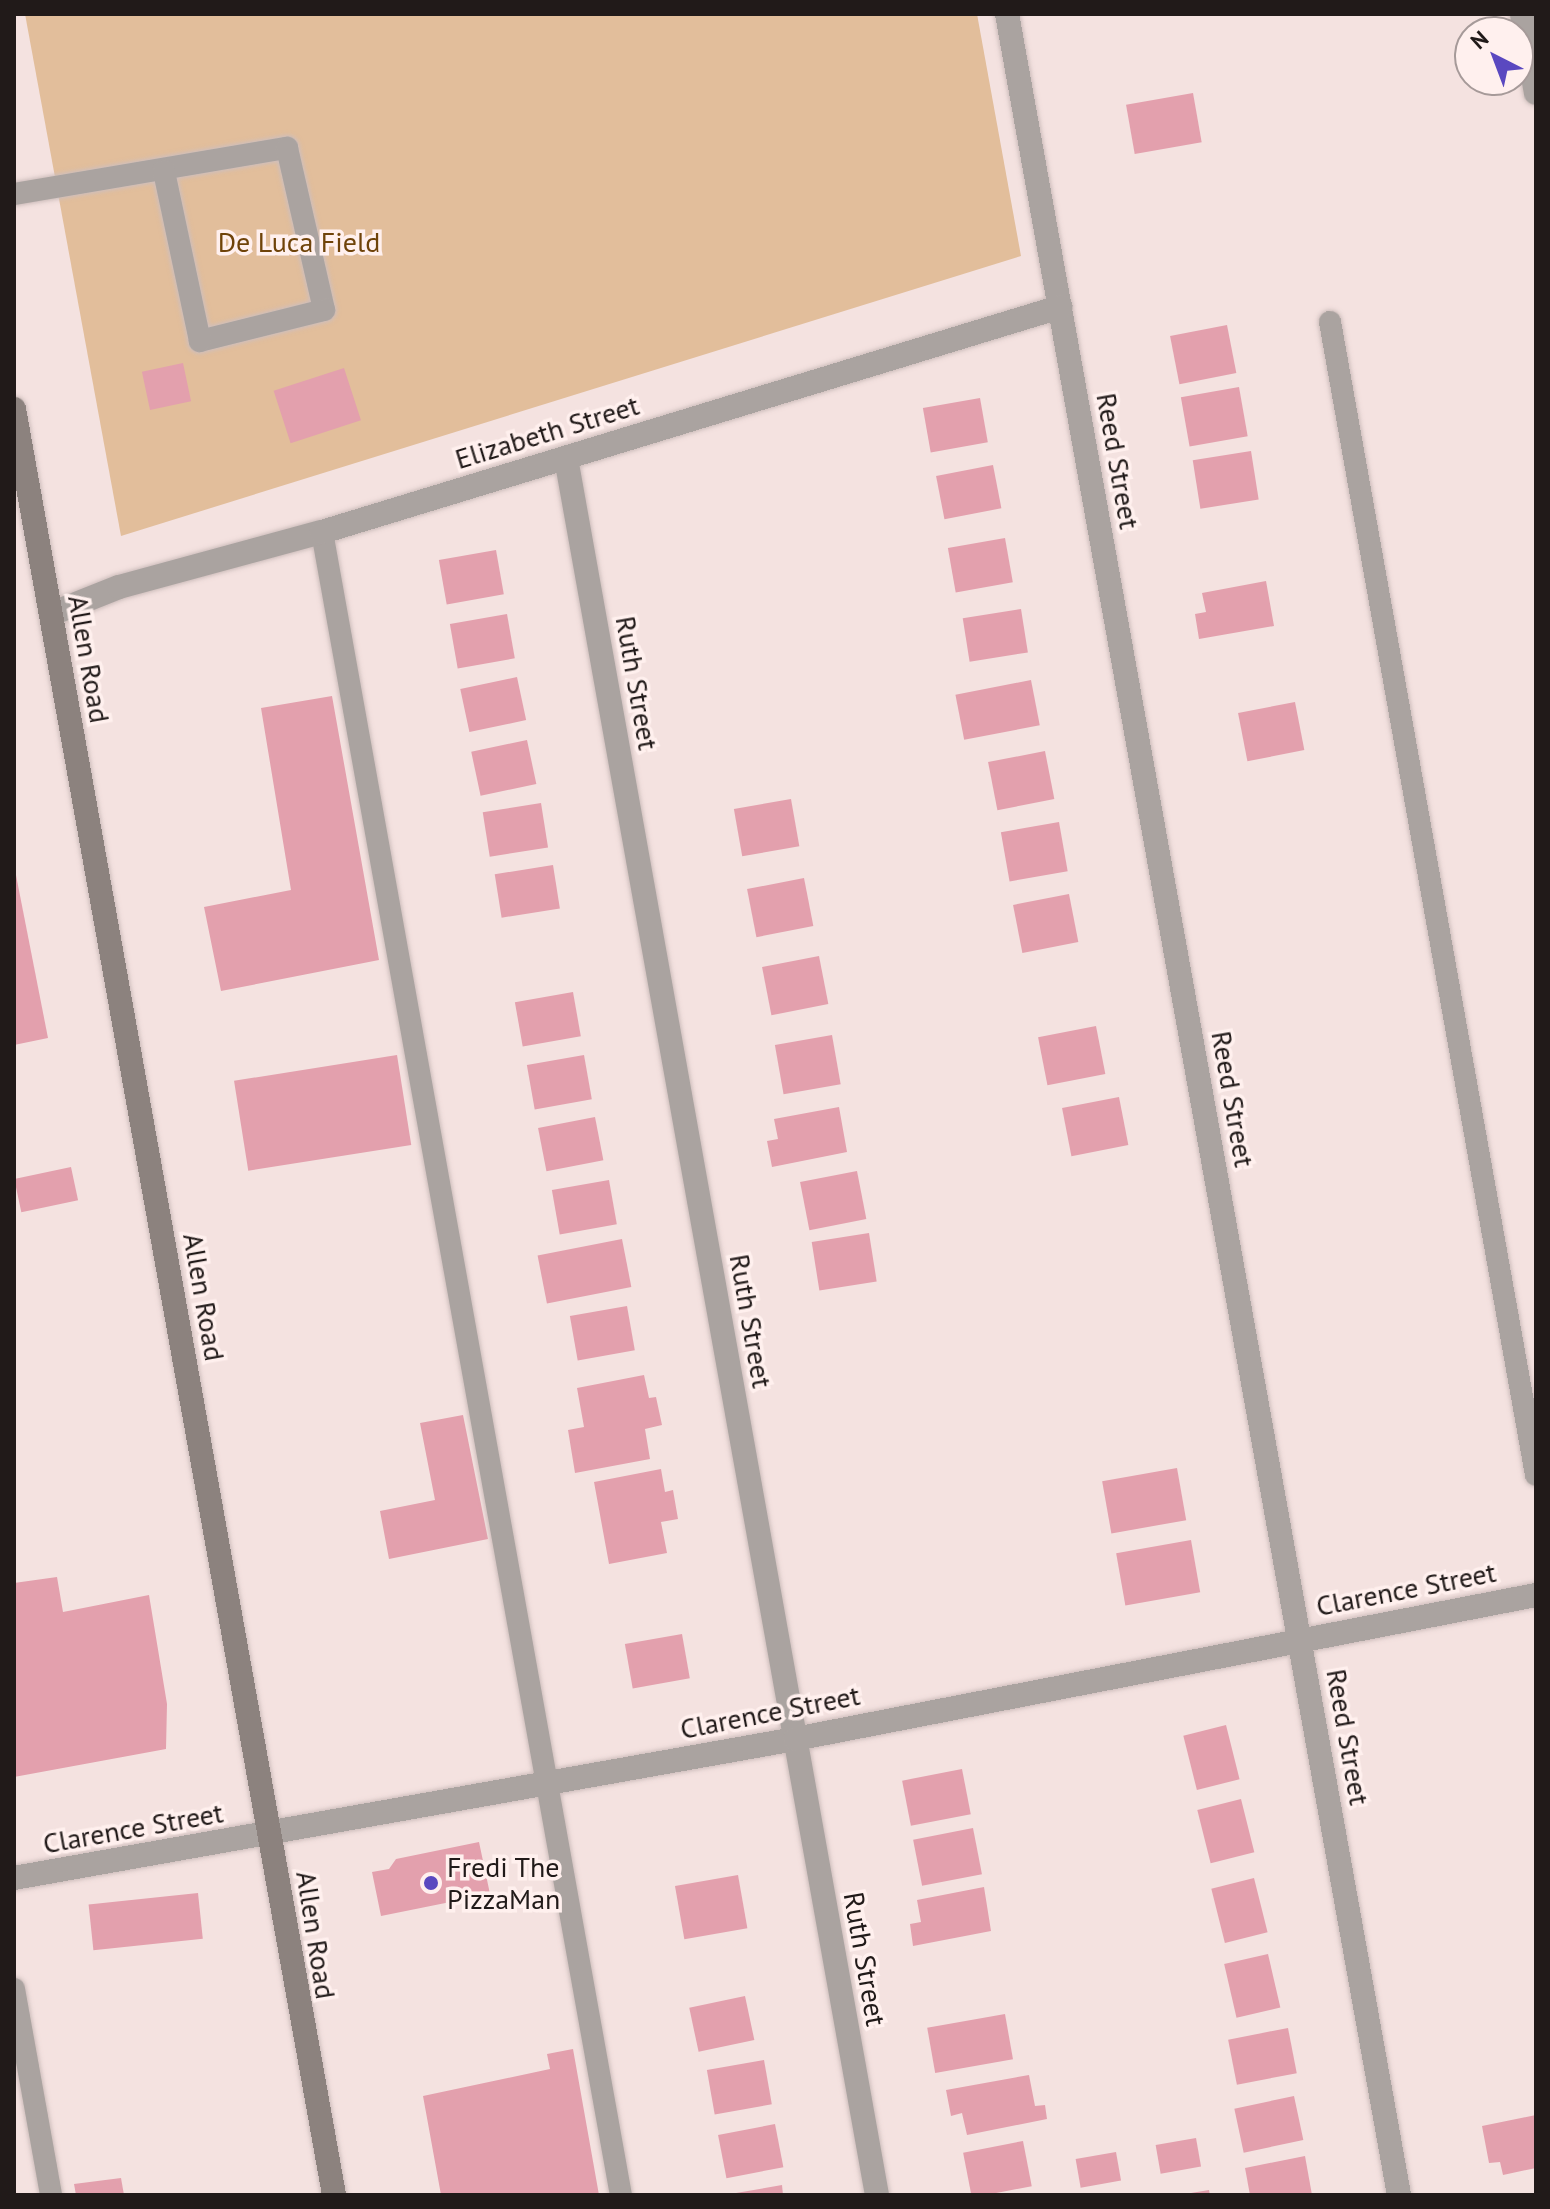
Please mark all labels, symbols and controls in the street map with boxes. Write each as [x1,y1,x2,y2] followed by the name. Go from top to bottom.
[1454,16,1534,96] north arrow
[1465,24,1494,55] text: N
[218,225,380,259] park label: De Luca Field
[451,388,643,476] street label: Elizabeth Street
[1090,390,1146,532] street label: Reed Street
[61,593,117,725] street label: Allen Road
[609,613,665,753] street label: Ruth Street
[1205,1028,1261,1170] street label: Reed Street
[176,1231,232,1363] street label: Allen Road
[723,1251,779,1391] street label: Ruth Street
[1313,1555,1499,1623] street label: Clarence Street
[1320,1666,1376,1808] street label: Reed Street
[677,1678,863,1746] street label: Clarence Street
[40,1796,226,1860] street label: Clarence Street
[447,1850,560,1916] place label: Fredi The PizzaMan
[289,1869,343,2001] street label: Allen Road
[422,1874,440,1892] marker: Fredi The PizzaMan
[837,1889,893,2029] street label: Ruth Street

